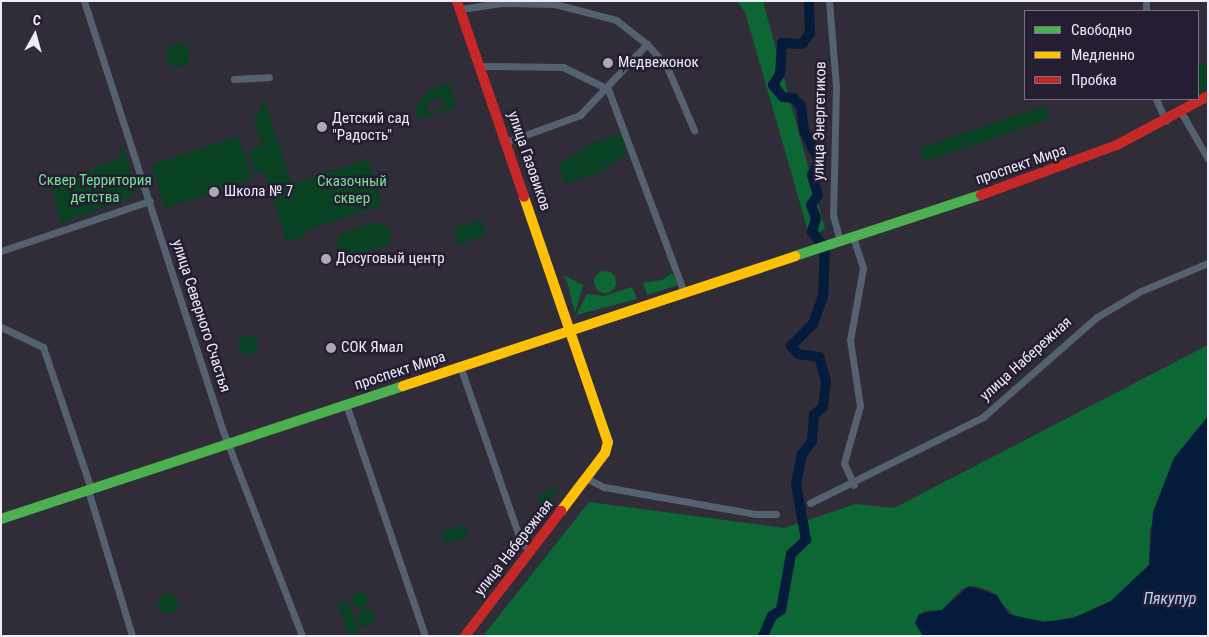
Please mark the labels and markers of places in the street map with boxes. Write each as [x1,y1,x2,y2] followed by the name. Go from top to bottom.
[618,54,699,72] place label: Медвежонок
[602,57,614,69] marker: Медвежонок
[332,109,410,144] place label: Детский сад "Радость"
[316,121,328,133] marker: Детский сад "Радость"
[224,183,293,201] place label: Школа № 7
[208,186,220,198] marker: Школа № 7
[336,250,445,268] place label: Досуговый центр
[320,253,332,265] marker: Досуговый центр
[341,339,403,357] place label: СОК Ямал
[325,342,337,354] marker: СОК Ямал

